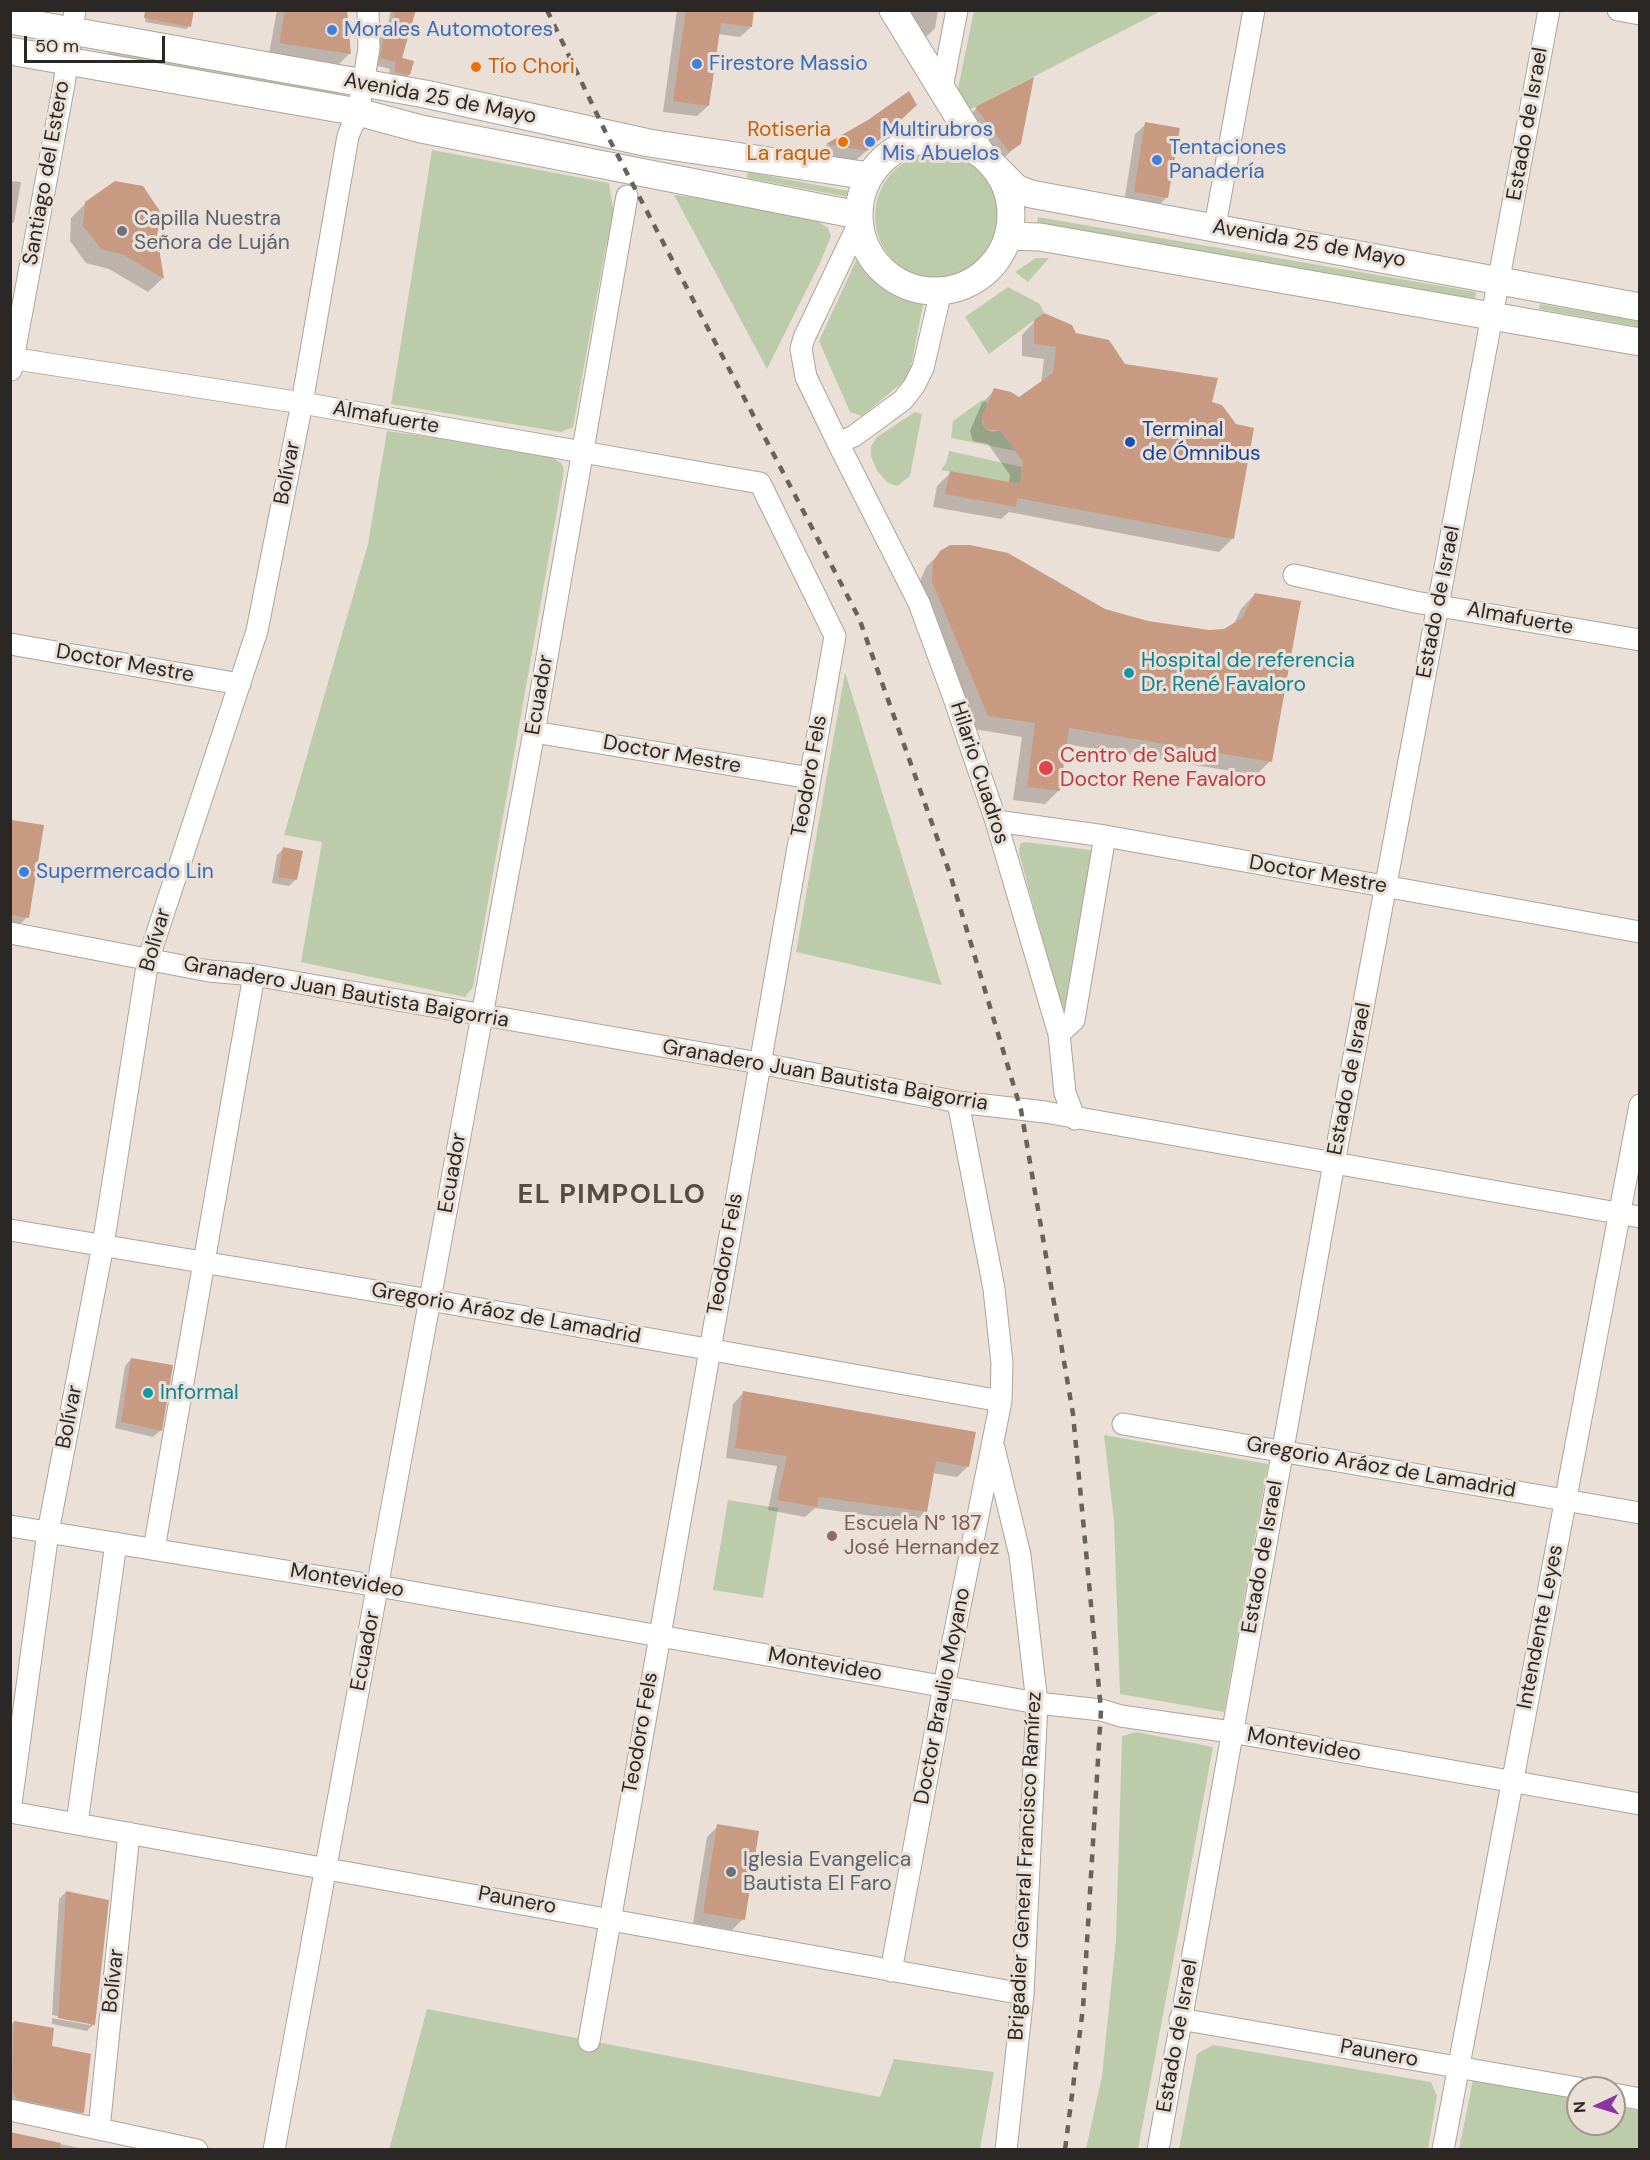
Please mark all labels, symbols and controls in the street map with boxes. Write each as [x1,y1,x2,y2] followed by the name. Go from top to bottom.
[344,17,553,43] place label: Morales Automotores
[325,23,339,37] marker: Morales Automotores
[27,24,168,62] scale bar
[35,34,79,58] text: 50 m
[1502,46,1554,202] street label: Estado de Israel
[709,51,868,77] place label: Firestore Massio
[488,54,575,80] place label: Tío Chori
[690,57,704,71] marker: Firestore Massio
[469,60,483,74] marker: Tío Chori
[342,68,538,130] street label: Avenida 25 de Mayo
[18,79,76,267] street label: Santiago del Estero
[747,117,831,167] place label: Rotiseria La raque
[882,117,1000,167] place label: Multirubros Mis Abuelos
[836,135,850,149] marker: Rotiseria La raque
[863,135,877,149] marker: Multirubros Mis Abuelos
[1169,135,1287,185] place label: Tentaciones Panadería
[1150,153,1164,167] marker: Tentaciones Panadería
[134,206,290,256] place label: Capilla Nuestra Señora de Luján
[1210,215,1408,273] street label: Avenida 25 de Mayo
[115,224,129,238] marker: Capilla Nuestra Señora de Luján
[331,396,441,440] street label: Almafuerte
[1142,417,1260,467] place label: Terminal de Ómnibus
[1123,435,1137,449] marker: Terminal de Ómnibus
[270,439,306,507] street label: Bolívar
[1412,524,1466,680] street label: Estado de Israel
[1465,597,1575,641] street label: Almafuerte
[54,639,196,689] street label: Doctor Mestre
[1141,648,1355,698] place label: Hospital de referencia Dr. René Favaloro
[521,653,559,737] street label: Ecuador
[1122,666,1136,680] marker: Hospital de referencia Dr. René Favaloro
[944,699,1014,847] street label: Hilario Cuadros
[787,713,833,839] street label: Teodoro Fels
[601,730,743,780] street label: Doctor Mestre
[1060,743,1266,793] place label: Centro de Salud Doctor Rene Favaloro
[1037,759,1055,777] marker: Centro de Salud Doctor Rene Favaloro
[1247,850,1389,900] street label: Doctor Mestre
[36,859,214,885] place label: Supermercado Lin
[17,865,31,879] marker: Supermercado Lin
[135,906,177,974] street label: Bolívar
[181,952,511,1034] street label: Granadero Juan Bautista Baigorria
[1323,1001,1377,1157] street label: Estado de Israel
[660,1035,990,1117] street label: Granadero Juan Bautista Baigorria
[434,1131,472,1215] street label: Ecuador
[518,1180,706,1212] district label: EL PIMPOLLO
[703,1191,749,1317] street label: Teodoro Fels
[369,1278,643,1350] street label: Gregorio Aráoz de Lamadrid
[160,1380,239,1406] place label: Informal
[52,1383,88,1451] street label: Bolívar
[141,1386,155,1400] marker: Informal
[1244,1432,1518,1504] street label: Gregorio Aráoz de Lamadrid
[1237,1479,1289,1635] street label: Estado de Israel
[844,1511,999,1561] place label: Escuela N° 187 José Hernandez
[825,1529,839,1543] marker: Escuela N° 187 José Hernandez
[1513,1543,1569,1711] street label: Intendente Leyes
[288,1559,406,1603] street label: Montevideo
[910,1585,976,1807] street label: Doctor Braulio Moyano
[346,1609,386,1693] street label: Ecuador
[766,1643,884,1687] street label: Montevideo
[618,1670,664,1796] street label: Teodoro Fels
[1004,1691,1048,2041] street label: Brigadier General Francisco Ramírez
[1245,1723,1363,1767] street label: Montevideo
[743,1847,911,1897] place label: Iglesia Evangelica Bautista El Faro
[724,1865,738,1879] marker: Iglesia Evangelica Bautista El Faro
[476,1882,558,1920] street label: Paunero
[98,1948,130,2014] street label: Bolívar
[1152,1958,1204,2114] street label: Estado de Israel
[1338,2035,1420,2073] street label: Paunero
[1566,2076,1626,2136] north arrow
[1569,2101,1590,2114] text: N

